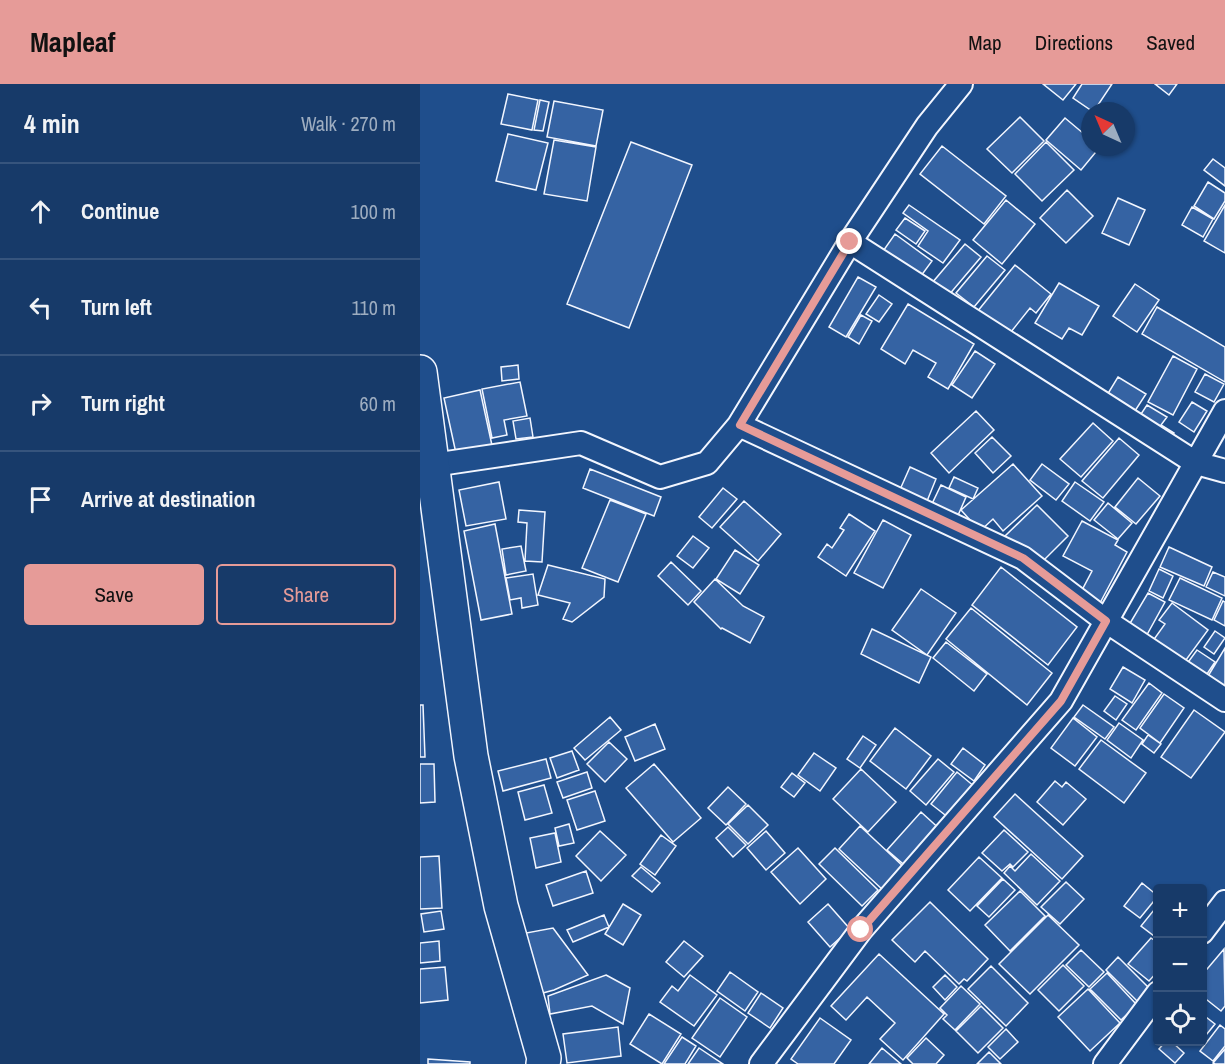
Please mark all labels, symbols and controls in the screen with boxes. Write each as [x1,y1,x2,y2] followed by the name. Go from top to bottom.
[30,23,115,61] text: Mapleaf
[968,28,1002,57] text: Map
[1035,28,1113,57] text: Directions
[1146,28,1195,57] text: Saved
[1081,102,1135,156] north arrow
[24,106,80,141] text: 4 min
[301,110,396,137] text: Walk · 270 m
[24,195,57,228] icon: ahead
[81,196,159,226] text: Continue
[350,198,396,225] text: 100 m
[836,228,862,254] route end
[24,291,57,324] icon: left
[81,292,152,322] text: Turn left
[352,294,396,321] text: 110 m
[24,387,57,420] icon: right
[81,388,165,418] text: Turn right
[360,390,396,417] text: 60 m
[24,483,57,516] icon: arrive
[81,484,255,514] text: Arrive at destination
[24,564,204,625] button: Save
[216,564,396,625] button: Share
[1153,884,1207,1046] map controls
[1153,884,1207,938] button: +
[847,916,873,942] route start
[1153,938,1207,992] button: −
[1153,992,1207,1046] button: locate

